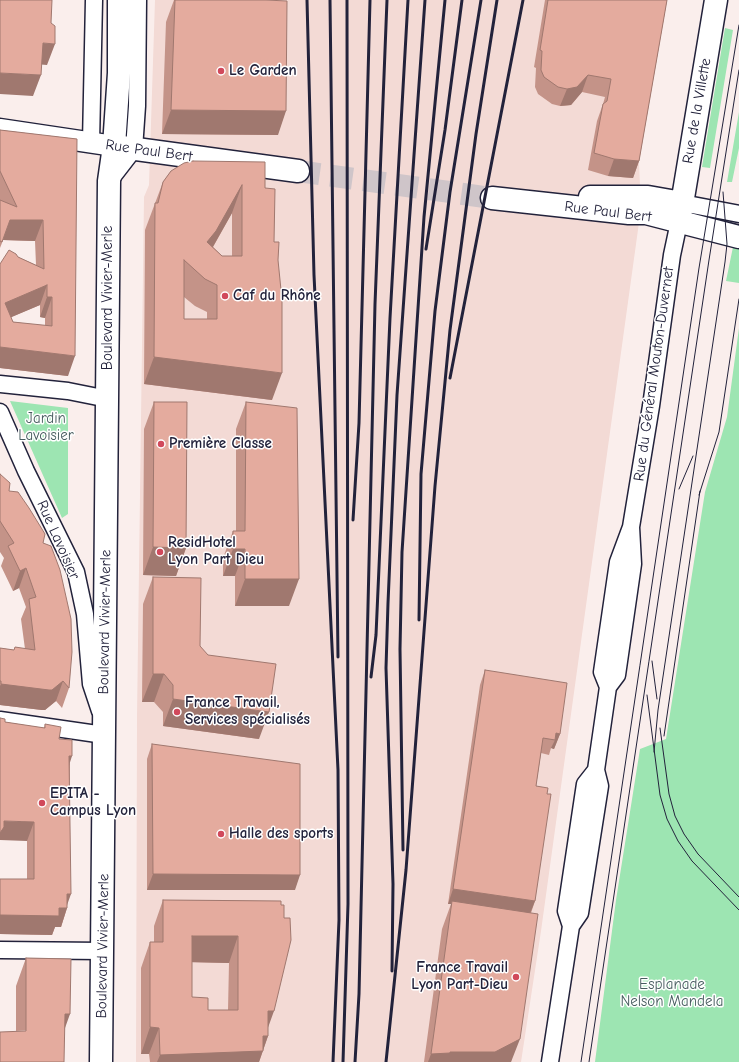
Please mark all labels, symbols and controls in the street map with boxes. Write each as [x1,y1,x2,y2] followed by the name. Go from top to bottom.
[679,57,715,165] street label: Rue de la Villette
[229,62,297,80] place label: Le Garden
[216,66,226,76] marker: Le Garden
[104,136,194,166] street label: Rue Paul Bert
[563,198,653,226] street label: Rue Paul Bert
[99,226,117,370] street label: Boulevard Vivier-Merle
[630,266,678,482] street label: Rue du Général Mouton-Duvernet
[233,287,321,305] place label: Caf du Rhône
[220,291,230,301] marker: Caf du Rhône
[18,410,74,445] park label: Jardin Lavoisier
[169,435,272,453] place label: Première Classe
[156,439,166,449] marker: Première Classe
[33,498,83,582] street label: Rue Lavoisier
[168,534,264,569] place label: ResidHotel Lyon Part Dieu
[155,547,165,557] marker: ResidHotel Lyon Part Dieu
[95,549,115,695] street label: Boulevard Vivier-Merle
[185,694,310,729] place label: France Travail, Services spécialisés
[172,707,182,717] marker: France Travail, Services spécialisés
[50,785,136,820] place label: EPITA - Campus Lyon
[37,798,47,808] marker: EPITA - Campus Lyon
[229,825,333,843] place label: Halle des sports
[216,829,226,839] marker: Halle des sports
[93,873,113,1019] street label: Boulevard Vivier-Merle
[411,959,508,994] place label: France Travail Lyon Part-Dieu
[511,972,521,982] marker: France Travail Lyon Part-Dieu
[620,976,724,1011] park label: Esplanade Nelson Mandela

